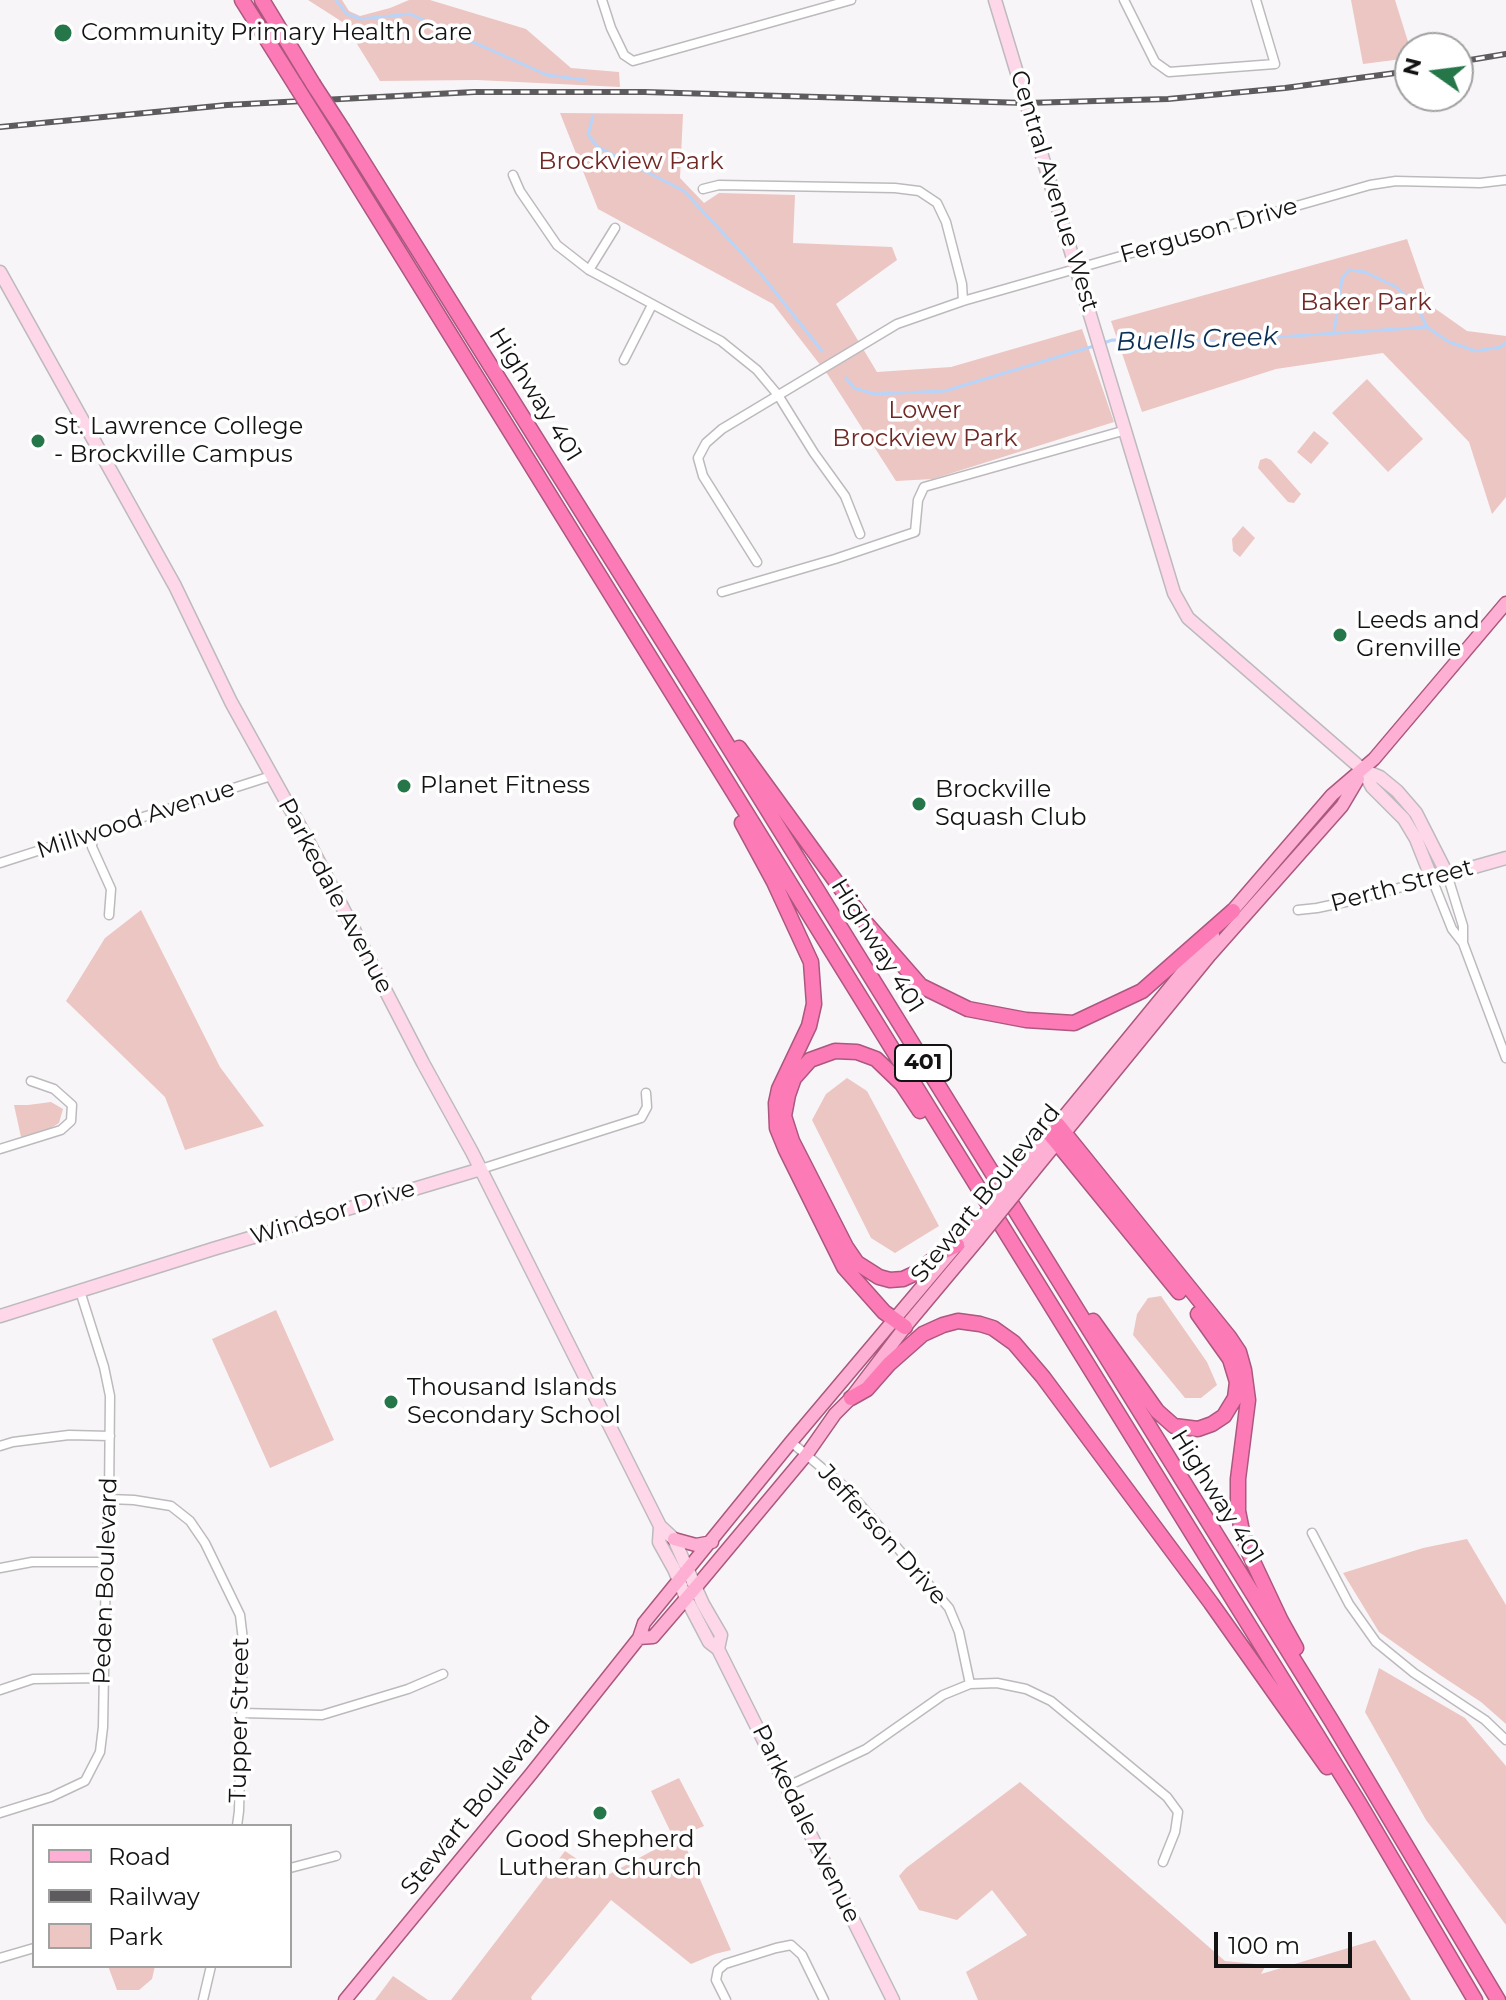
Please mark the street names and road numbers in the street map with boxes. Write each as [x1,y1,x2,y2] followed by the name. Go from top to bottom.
[1004,67,1104,315] street label: Central Avenue West
[1117,192,1301,270] street label: Ferguson Drive
[482,323,588,467] street label: Highway 401
[33,774,239,866] street label: Millwood Avenue
[271,793,399,999] street label: Parkedale Avenue
[1328,853,1476,919] street label: Perth Street
[824,874,930,1018] street label: Highway 401
[895,1045,951,1081] road number: 401
[905,1099,1067,1289] street label: Stewart Boulevard
[247,1174,419,1252] street label: Windsor Drive
[1164,1425,1270,1569] street label: Highway 401
[811,1459,953,1611] street label: Jefferson Drive
[88,1477,124,1685] street label: Peden Boulevard
[224,1637,256,1803] street label: Tupper Street
[395,1711,557,1901] street label: Stewart Boulevard
[745,1720,867,1928] street label: Parkedale Avenue

